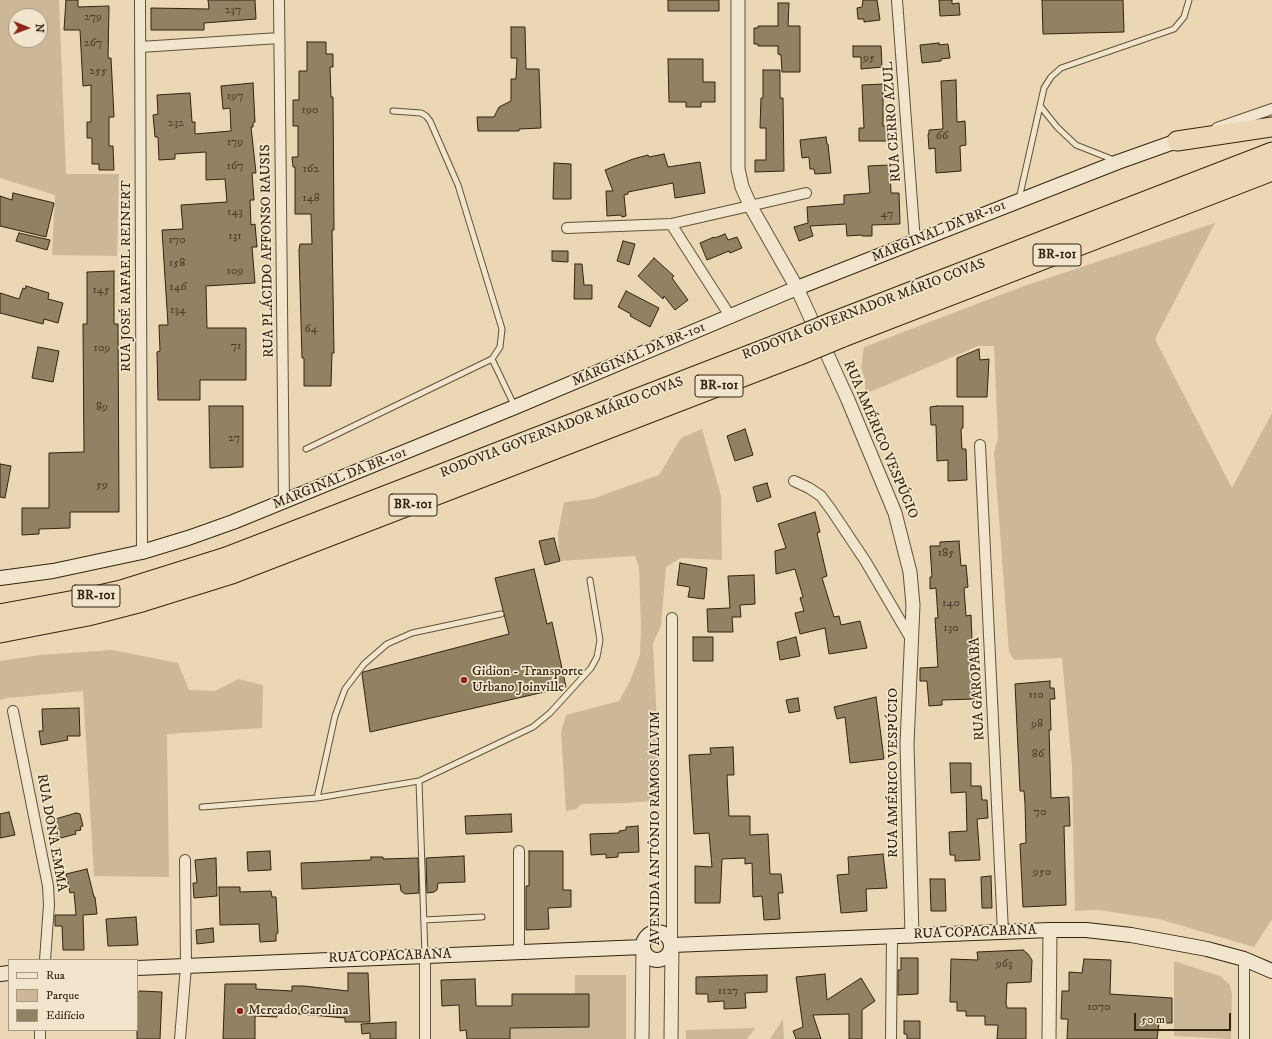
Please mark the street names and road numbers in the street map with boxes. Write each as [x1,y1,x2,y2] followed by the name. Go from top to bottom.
[880,61,906,183] street label: RUA CERRO AZUL
[258,144,278,358] street label: RUA PLÁCIDO AFFONSO RAUSIS
[119,180,135,372] street label: RUA JOSÉ RAFAEL REINERT
[869,197,1009,267] street label: MARGINAL DA BR-101
[1033,244,1081,266] road number: BR-101
[740,256,988,364] street label: RODOVIA GOVERNADOR MÁRIO COVAS
[570,319,708,391] street label: MARGINAL DA BR-101
[839,358,921,522] street label: RUA AMÉRICO VESPÚCIO
[438,374,686,482] street label: RODOVIA GOVERNADOR MÁRIO COVAS
[695,375,743,397] road number: BR-101
[270,444,410,514] street label: MARGINAL DA BR-101
[389,494,437,516] road number: BR-101
[72,585,120,607] road number: BR-101
[967,637,989,741] street label: RUA GAROPABA
[886,688,902,858] street label: RUA AMÉRICO VESPÚCIO
[648,711,664,945] street label: AVENIDA ANTÔNIO RAMOS ALVIM
[32,773,70,893] street label: RUA DONA EMMA
[913,922,1037,944] street label: RUA COPACABANA
[328,946,452,968] street label: RUA COPACABANA

